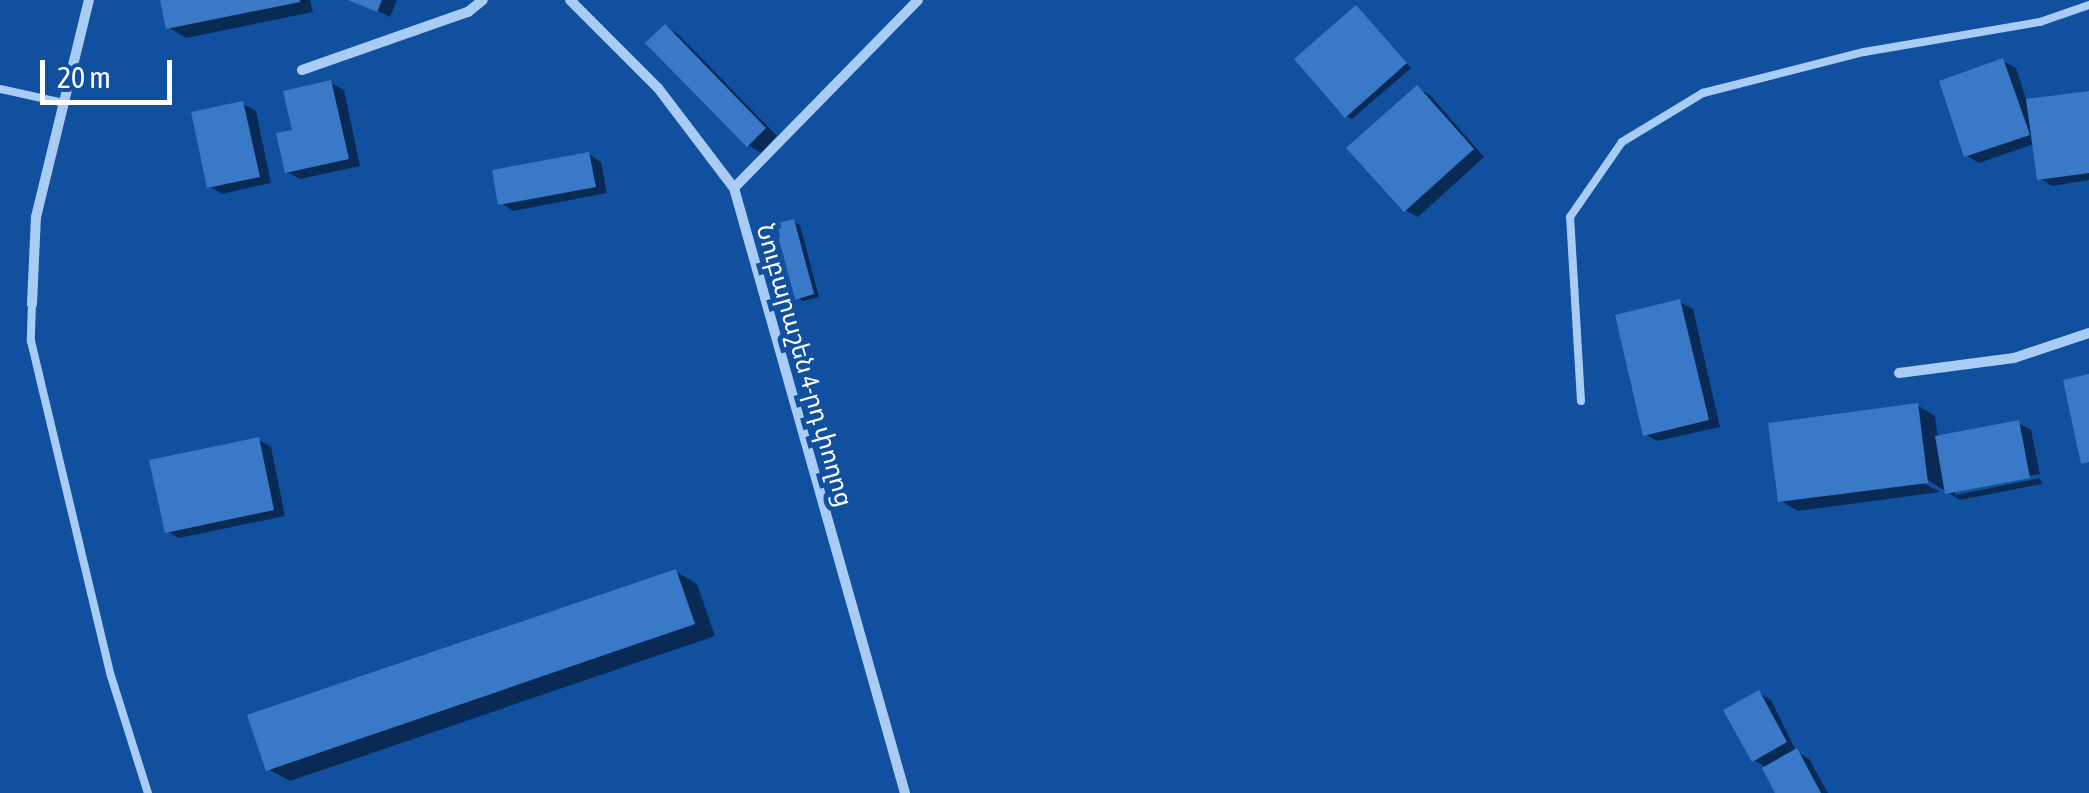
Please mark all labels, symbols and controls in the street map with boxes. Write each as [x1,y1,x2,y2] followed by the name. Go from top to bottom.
[45,40,178,102] scale bar
[57,60,111,94] text: 20 m
[750,220,860,510] street label: Նուբարաշեն 4-րդ փողոց

